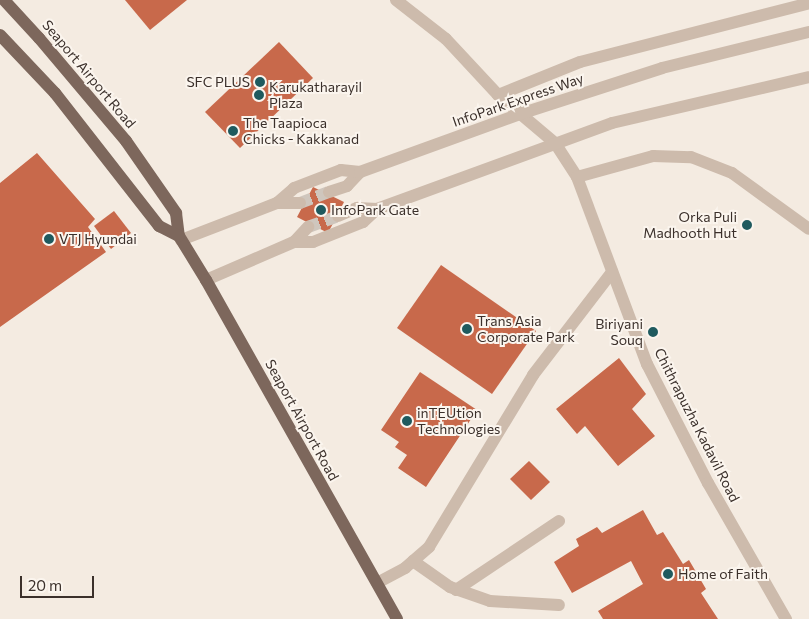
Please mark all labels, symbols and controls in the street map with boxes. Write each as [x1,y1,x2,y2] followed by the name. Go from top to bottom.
[39,17,139,131] street label: Seaport Airport Road
[450,70,586,130] street label: InfoPark Express Way
[186,74,250,90] place label: SFC PLUS
[254,76,266,88] marker: SFC PLUS
[269,79,362,111] place label: Karukatharayil Plaza
[253,89,265,101] marker: Karukatharayil Plaza
[243,115,359,148] place label: The Taapioca Chicks - Kakkanad
[227,125,239,137] marker: The Taapioca Chicks - Kakkanad
[331,202,419,218] place label: InfoPark Gate
[315,204,327,216] marker: InfoPark Gate
[643,209,737,242] place label: Orka Puli Madhooth Hut
[741,219,753,231] marker: Orka Puli Madhooth Hut
[59,231,137,247] place label: VTJ Hyundai
[43,233,55,245] marker: VTJ Hyundai
[477,313,575,346] place label: Trans Asia Corporate Park
[595,316,643,348] place label: Biriyani Souq
[461,323,473,335] marker: Trans Asia Corporate Park
[647,326,659,338] marker: Biriyani Souq
[651,345,743,505] street label: Chithrapuzha Kadavil Road
[262,357,342,483] street label: Seaport Airport Road
[417,405,500,438] place label: inTEUtion Technologies
[401,415,413,427] marker: inTEUtion Technologies
[22,566,96,598] scale bar
[678,566,768,582] place label: Home of Faith
[662,568,674,580] marker: Home of Faith
[28,576,62,594] text: 20 m

